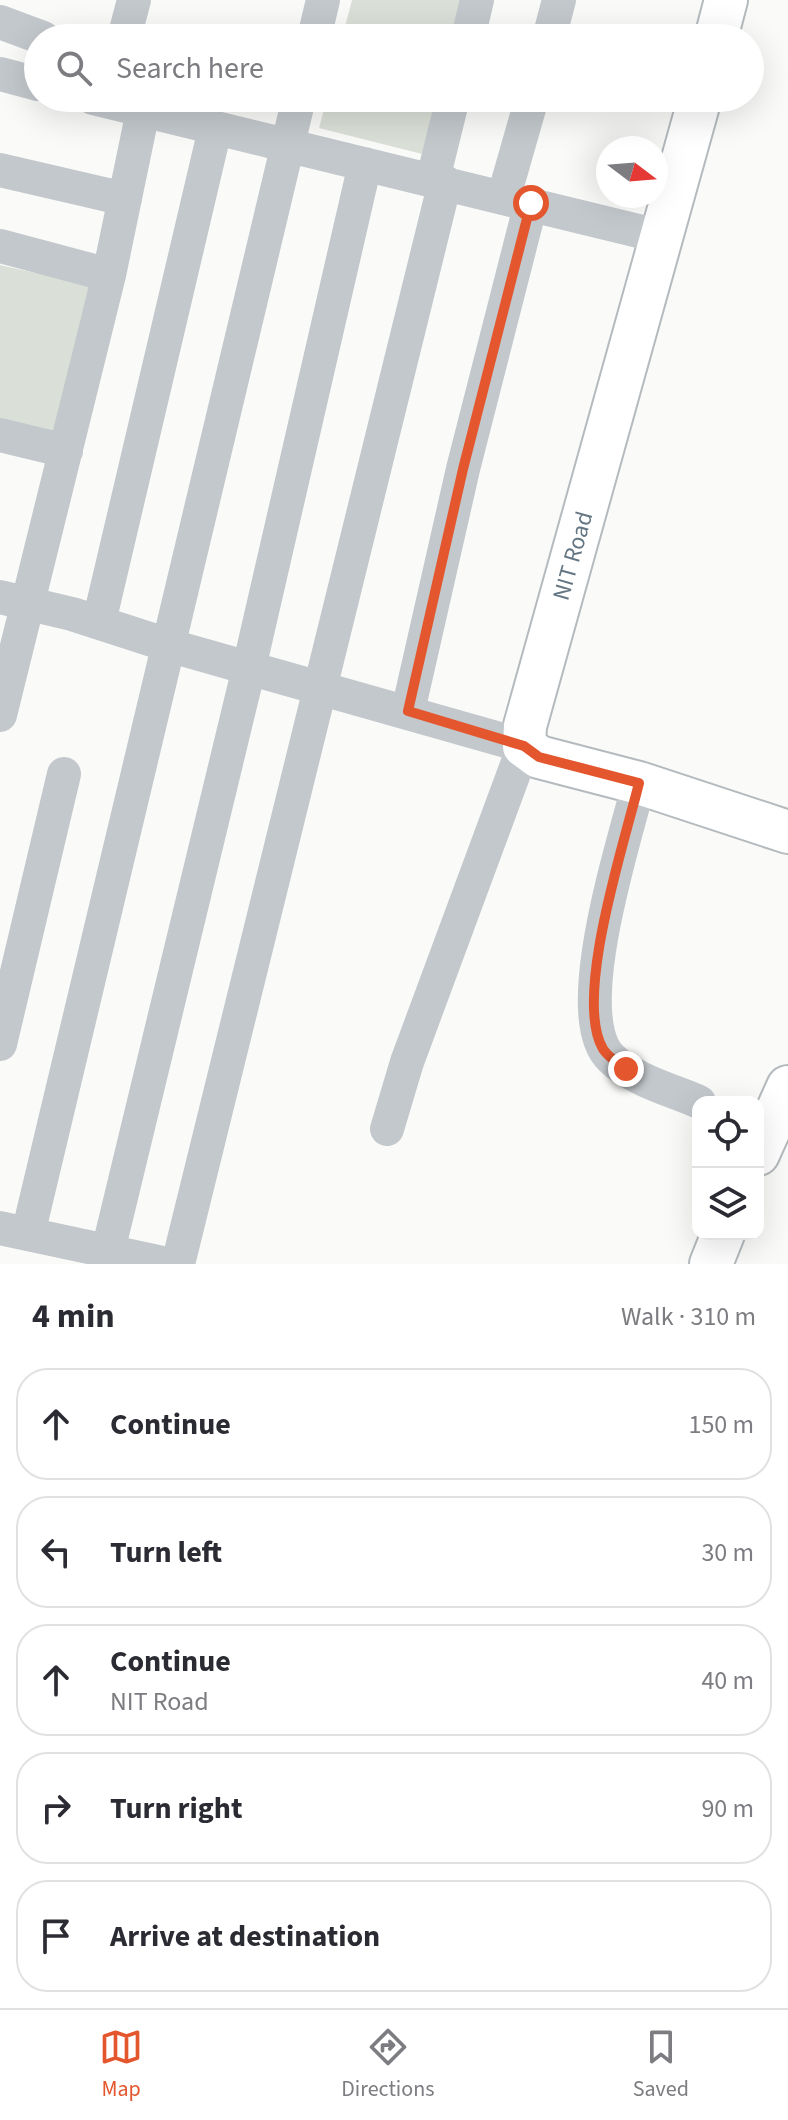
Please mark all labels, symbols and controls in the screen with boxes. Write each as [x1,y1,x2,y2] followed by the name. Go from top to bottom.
[24,24,764,112] search box
[52,46,96,90] icon: search
[116,47,264,90] text: Search here
[596,136,668,208] north arrow
[513,185,549,221] route start
[544,507,602,605] street label: NIT Road
[608,1051,644,1087] route end
[692,1096,764,1240] map controls
[692,1096,764,1168] button: locate
[692,1168,764,1240] button: layers
[32,1292,115,1341] text: 4 min
[621,1298,756,1335] text: Walk · 310 m
[34,1402,78,1446] icon: ahead
[110,1403,231,1446] text: Continue
[688,1406,754,1443] text: 150 m
[34,1530,78,1574] icon: left
[110,1531,222,1574] text: Turn left
[701,1534,754,1571] text: 30 m
[110,1640,231,1683] text: Continue
[34,1658,78,1702] icon: ahead
[701,1662,754,1699] text: 40 m
[110,1683,209,1720] text: NIT Road
[34,1786,78,1830] icon: right
[110,1787,242,1830] text: Turn right
[701,1790,754,1827] text: 90 m
[34,1914,78,1958] icon: arrive
[110,1915,380,1958] text: Arrive at destination
[99,2025,143,2105] tab: Map
[341,2025,434,2105] tab: Directions
[633,2025,689,2105] tab: Saved

